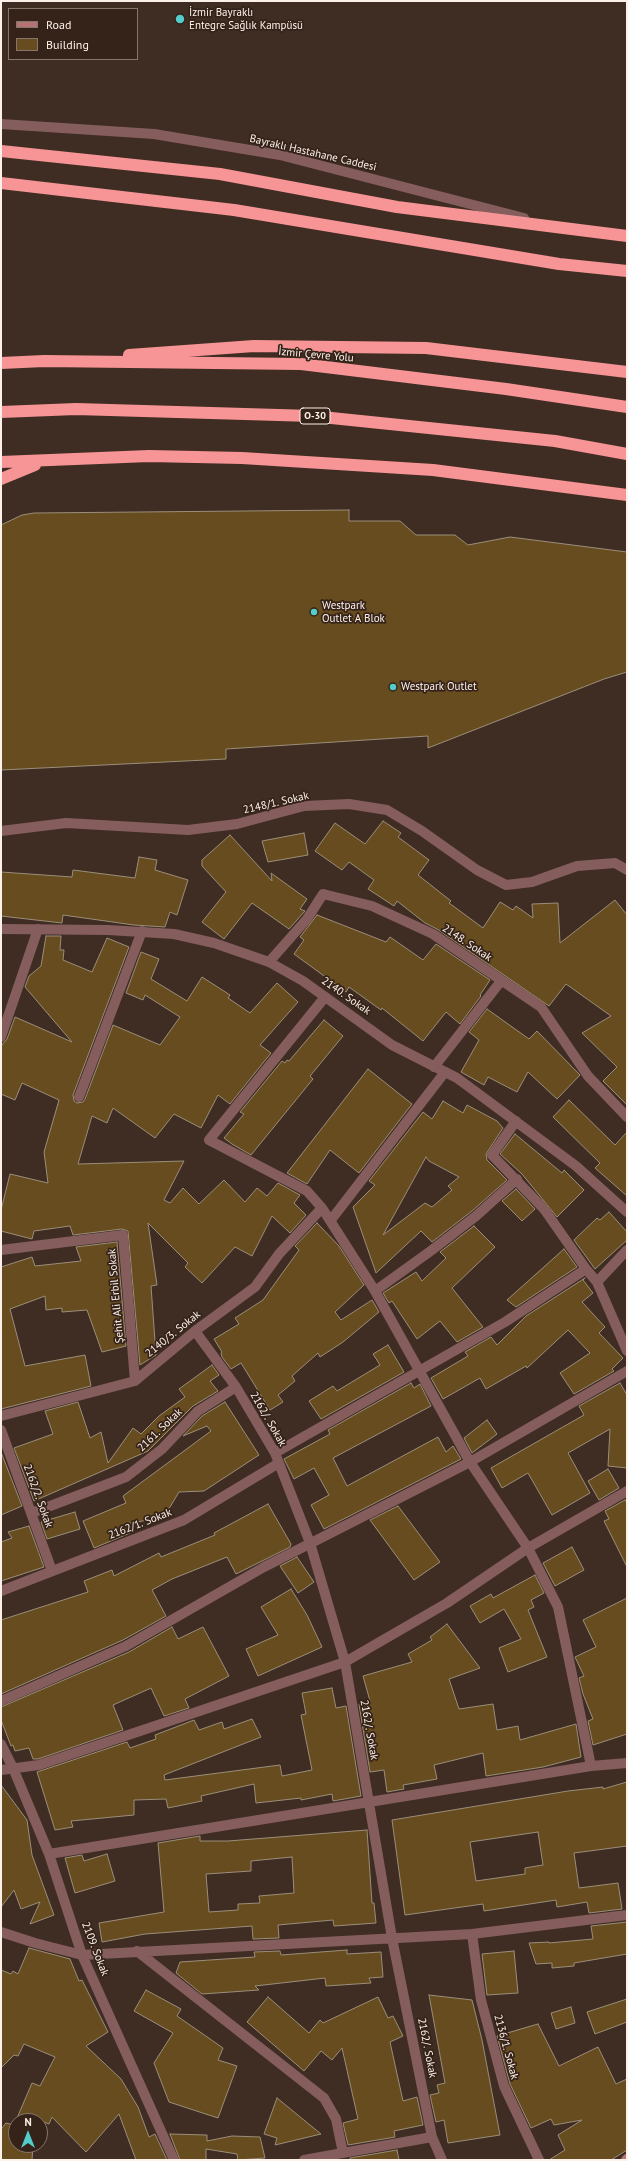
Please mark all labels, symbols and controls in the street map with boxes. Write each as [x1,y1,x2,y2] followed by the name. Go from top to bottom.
[189,6,303,32] place label: İzmir Bayraklı Entegre Sağlık Kampüsü
[8,8,138,60] legend
[174,13,186,25] marker: İzmir Bayraklı Entegre Sağlık Kampüsü
[46,17,71,32] text: Road
[46,37,89,52] text: Building
[248,132,378,174] street label: Bayraklı Hastahane Caddesi
[278,345,354,365] street label: İzmir Çevre Yolu
[300,408,330,424] road number: O-30
[322,599,385,625] place label: Westpark Outlet A Blok
[309,607,319,617] marker: Westpark Outlet A Blok
[401,680,477,694] place label: Westpark Outlet
[388,682,398,692] marker: Westpark Outlet
[242,789,310,817] street label: 2148/1. Sokak
[440,922,494,964] street label: 2148. Sokak
[319,974,373,1018] street label: 2140. Sokak
[105,1248,127,1344] street label: Şehit Ali Erbil Sokak
[143,1308,203,1360] street label: 2140/3. Sokak
[247,1389,289,1449] street label: 2162/. Sokak
[135,1405,185,1455] street label: 2161. Sokak
[20,1462,56,1530] street label: 2162/2. Sokak
[106,1506,174,1542] street label: 2162/1. Sokak
[357,1699,381,1761] street label: 2162/. Sokak
[79,1920,111,1978] street label: 2109. Sokak
[491,2013,521,2081] street label: 2136/1. Sokak
[415,2017,439,2079] street label: 2162/. Sokak
[8,2113,48,2153] north arrow
[24,2115,32,2129] text: N

